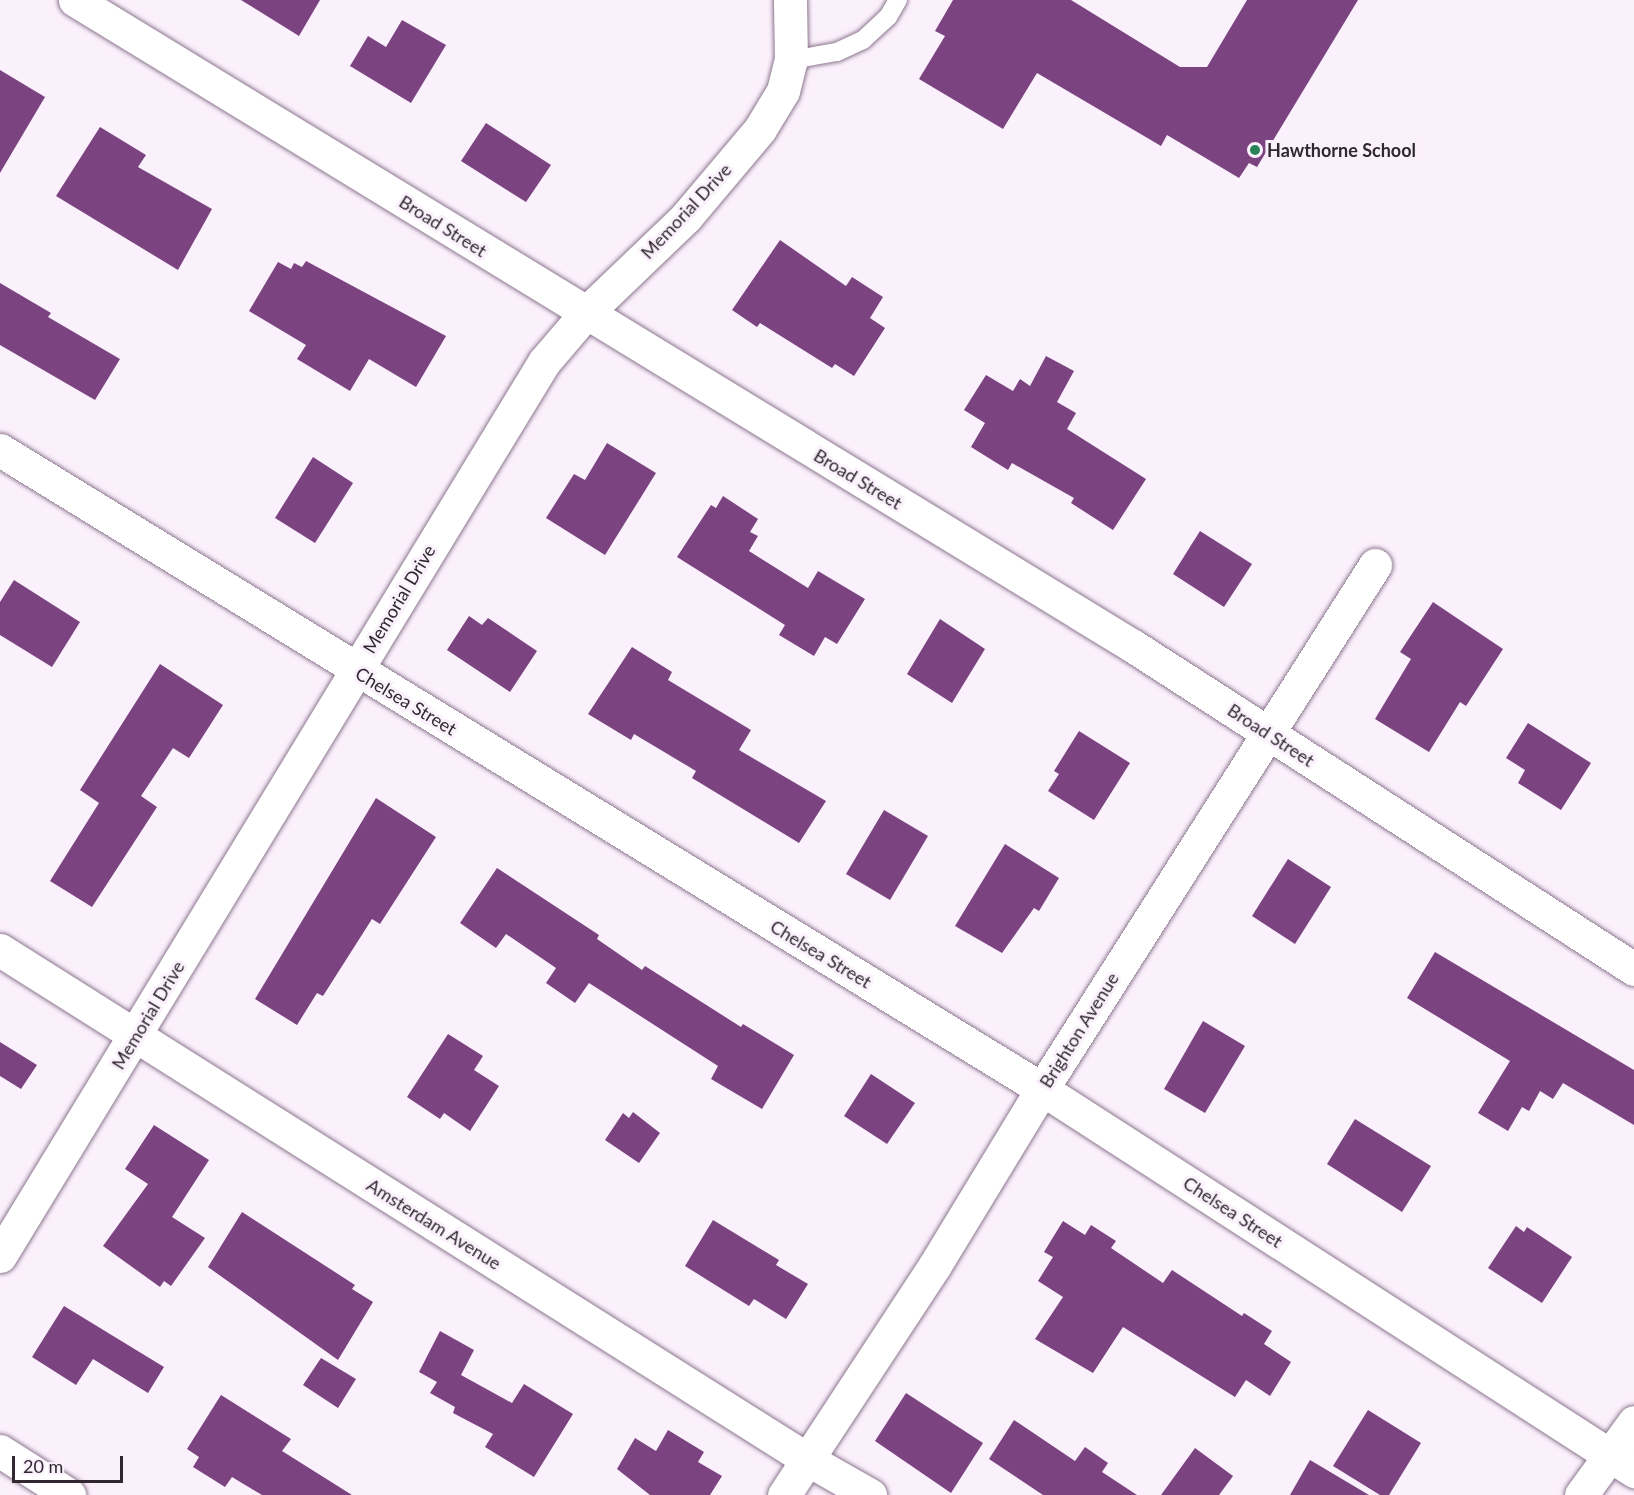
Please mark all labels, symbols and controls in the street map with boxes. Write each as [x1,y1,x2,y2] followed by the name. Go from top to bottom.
[1267,139,1416,161] place label: Hawthorne School
[1248,143,1262,157] marker: Hawthorne School
[636,159,736,263] street label: Memorial Drive
[395,191,491,261] street label: Broad Street
[810,444,906,514] street label: Broad Street
[358,541,440,657] street label: Memorial Drive
[352,662,460,740] street label: Chelsea Street
[1224,699,1318,771] street label: Broad Street
[767,915,875,993] street label: Chelsea Street
[107,957,189,1073] street label: Memorial Drive
[1035,968,1123,1092] street label: Brighton Avenue
[1179,1172,1287,1252] street label: Chelsea Street
[363,1174,505,1274] street label: Amsterdam Avenue
[15,1444,126,1482] scale bar
[23,1455,63,1477] text: 20 m

